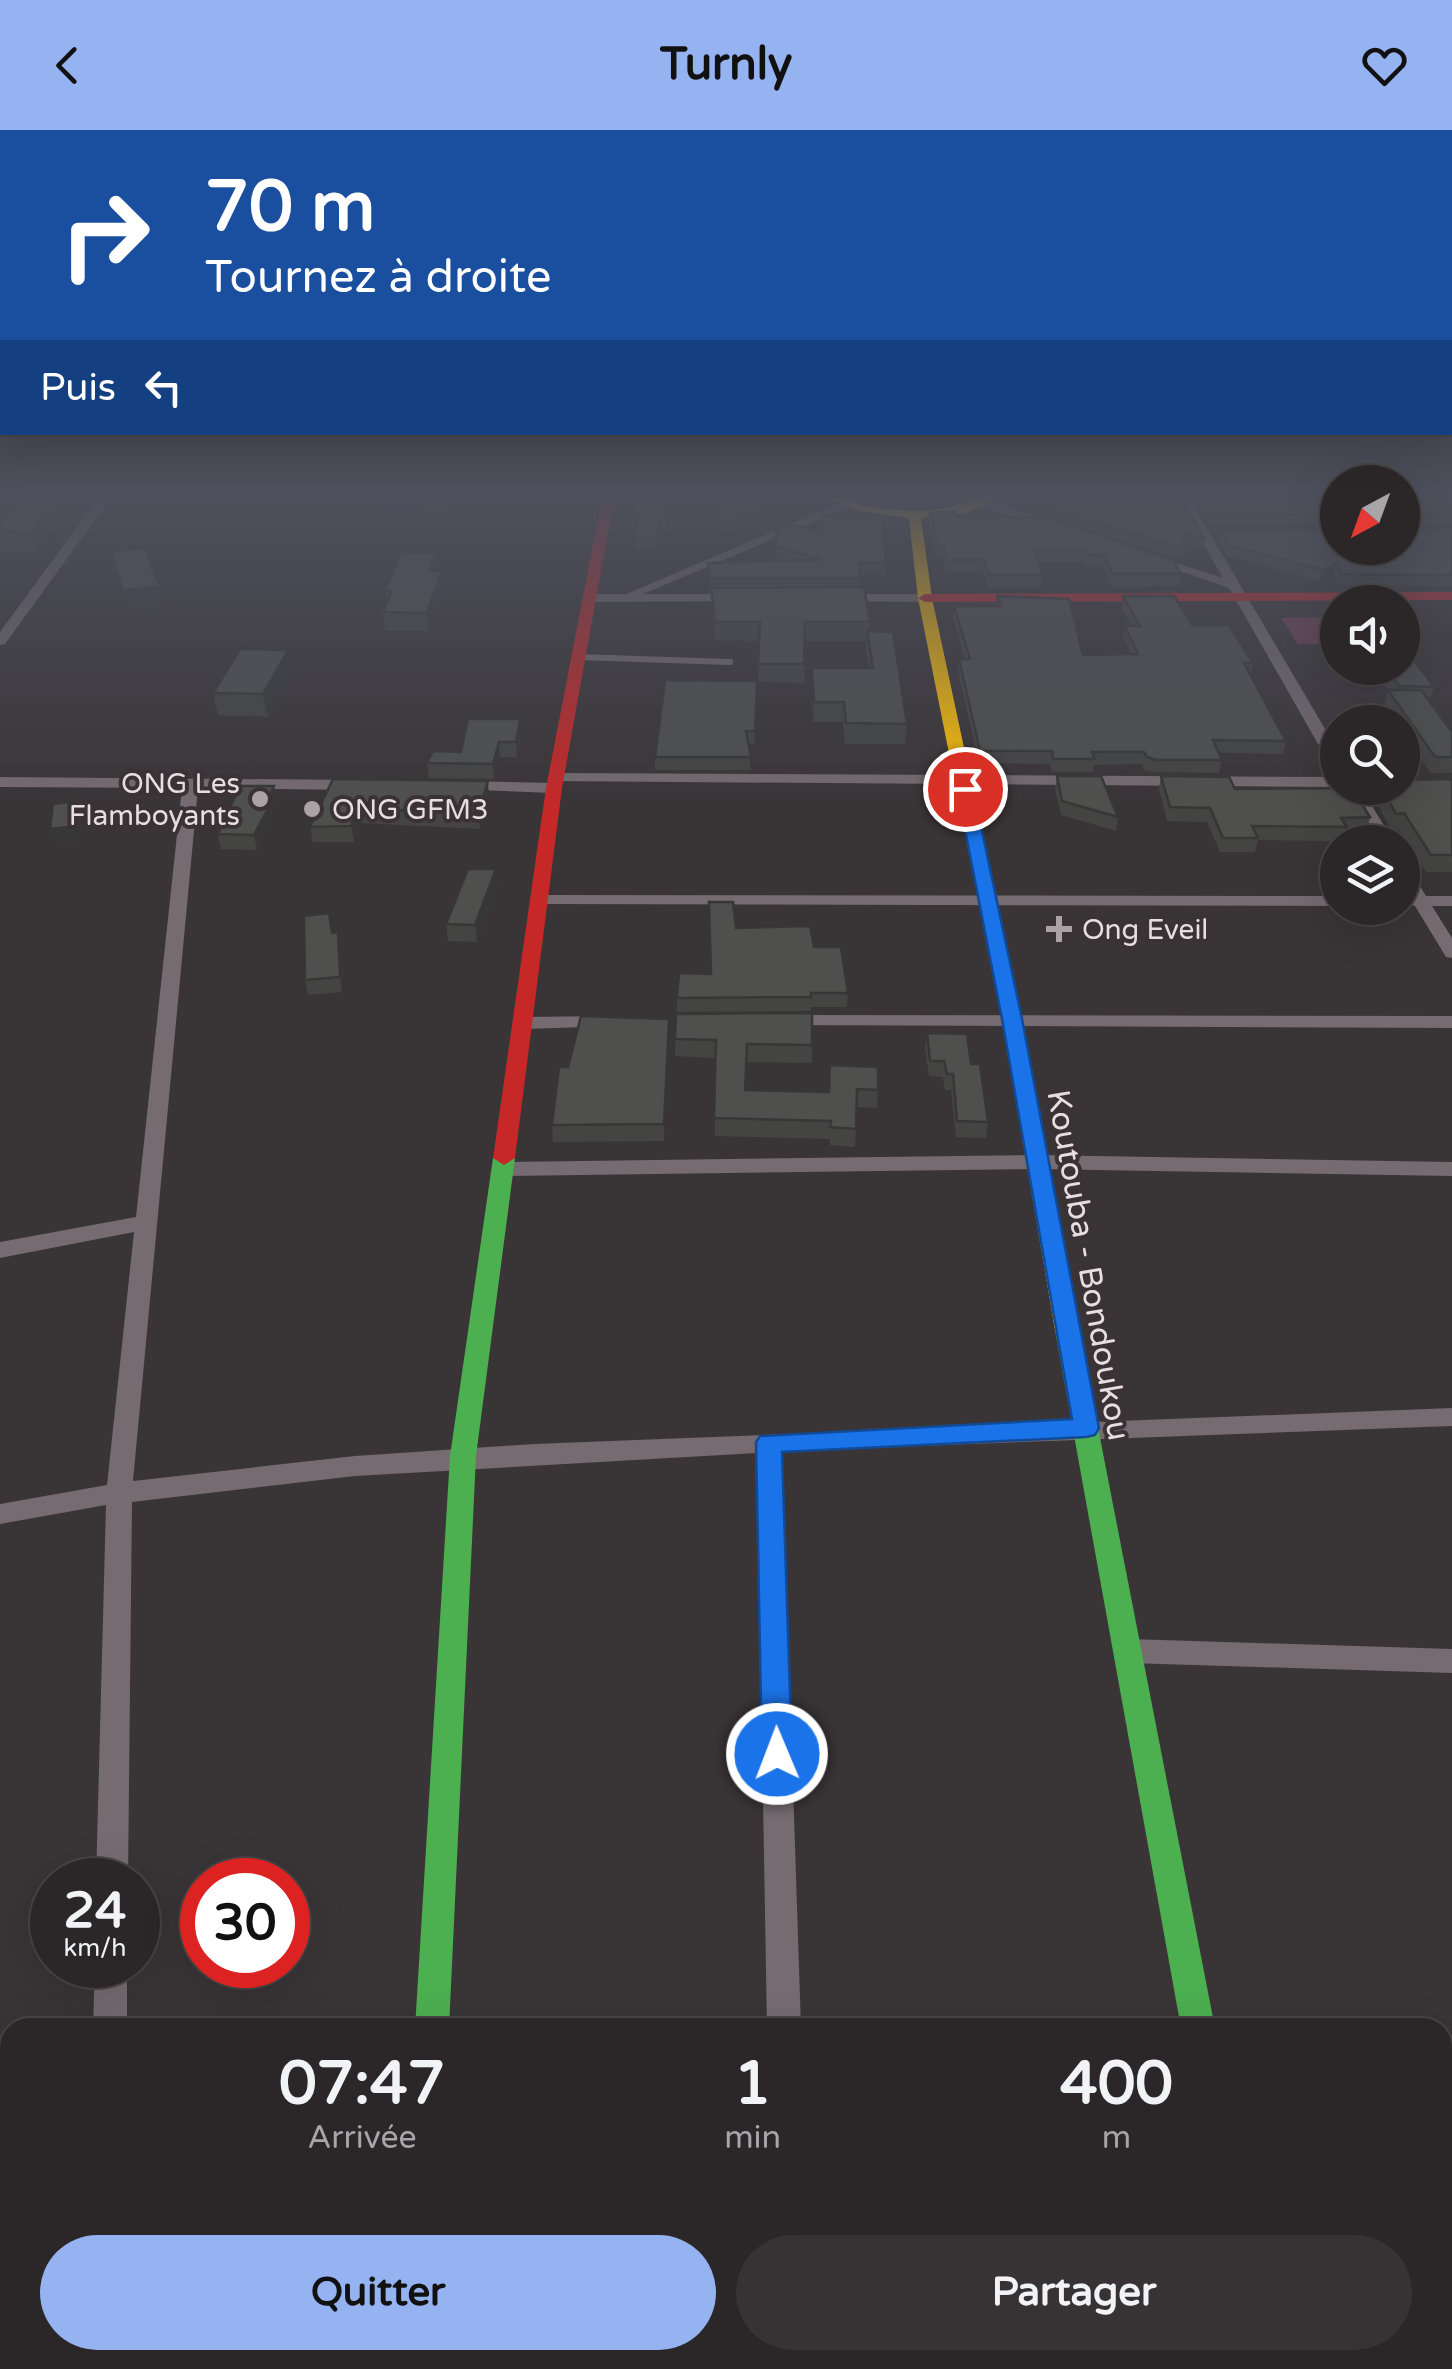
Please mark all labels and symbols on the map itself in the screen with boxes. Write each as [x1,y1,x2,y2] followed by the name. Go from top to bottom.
[1320,465,1420,565] north arrow
[923,747,1008,832] pin
[69,767,240,833] place label: ONG Les Flamboyants
[249,788,271,810] marker: ONG Les Flamboyants
[332,793,489,827] place label: ONG GFM3
[301,798,323,820] marker: ONG GFM3
[1082,913,1208,947] place label: Ong Eveil
[1046,916,1072,942] marker: Ong Eveil
[1038,1087,1138,1443] street label: Koutouba - Bondoukou
[725,1702,829,1806] position arrow
[180,1858,310,1988] speed limit sign: 30

